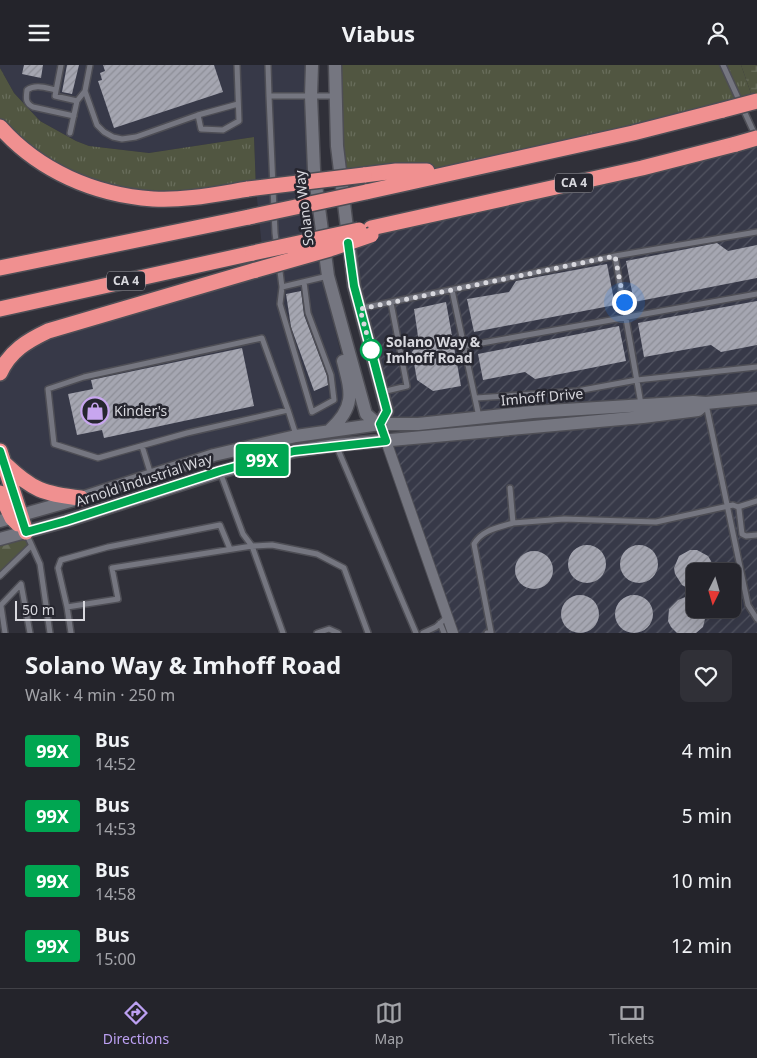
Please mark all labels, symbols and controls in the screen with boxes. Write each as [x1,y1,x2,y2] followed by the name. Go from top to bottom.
[342,18,415,48] text: Viabus
[25,19,53,47] icon: menu
[704,19,732,47] icon: person
[289,168,318,247] street label: Solano Way
[555,174,593,193] road number: CA 4
[107,272,145,291] road number: CA 4
[612,290,637,315] your location
[386,332,481,367] place label: Solano Way & Imhoff Road
[360,339,382,361] marker: Solano Way & Imhoff Road
[500,383,584,410] street label: Imhoff Drive
[80,396,110,426] shop icon: Kinder's
[114,401,168,420] place label: Kinder's
[233,444,291,476] line badge: 99X
[73,448,215,511] street label: Arnold Industrial Way
[246,448,278,472] text: 99X
[686,563,741,617] north arrow
[686,563,741,618] map controls
[15,598,85,621] scale bar
[22,600,55,619] text: 50 m
[25,648,341,681] text: Solano Way & Imhoff Road
[680,650,732,702] button: heart
[25,684,175,706] text: Walk · 4 min · 250 m
[95,727,130,753] text: Bus
[682,738,732,764] text: 4 min
[36,739,69,763] text: 99X
[95,753,136,775] text: 14:52
[95,792,130,818] text: Bus
[682,803,732,829] text: 5 min
[36,804,69,828] text: 99X
[95,818,136,840] text: 14:53
[95,857,130,883] text: Bus
[671,868,732,894] text: 10 min
[36,869,69,893] text: 99X
[95,883,136,905] text: 14:58
[95,922,130,948] text: Bus
[671,933,732,959] text: 12 min
[36,934,69,958] text: 99X
[95,948,136,970] text: 15:00
[103,999,169,1048] tab: Directions
[375,999,404,1048] tab: Map
[609,999,654,1048] tab: Tickets

